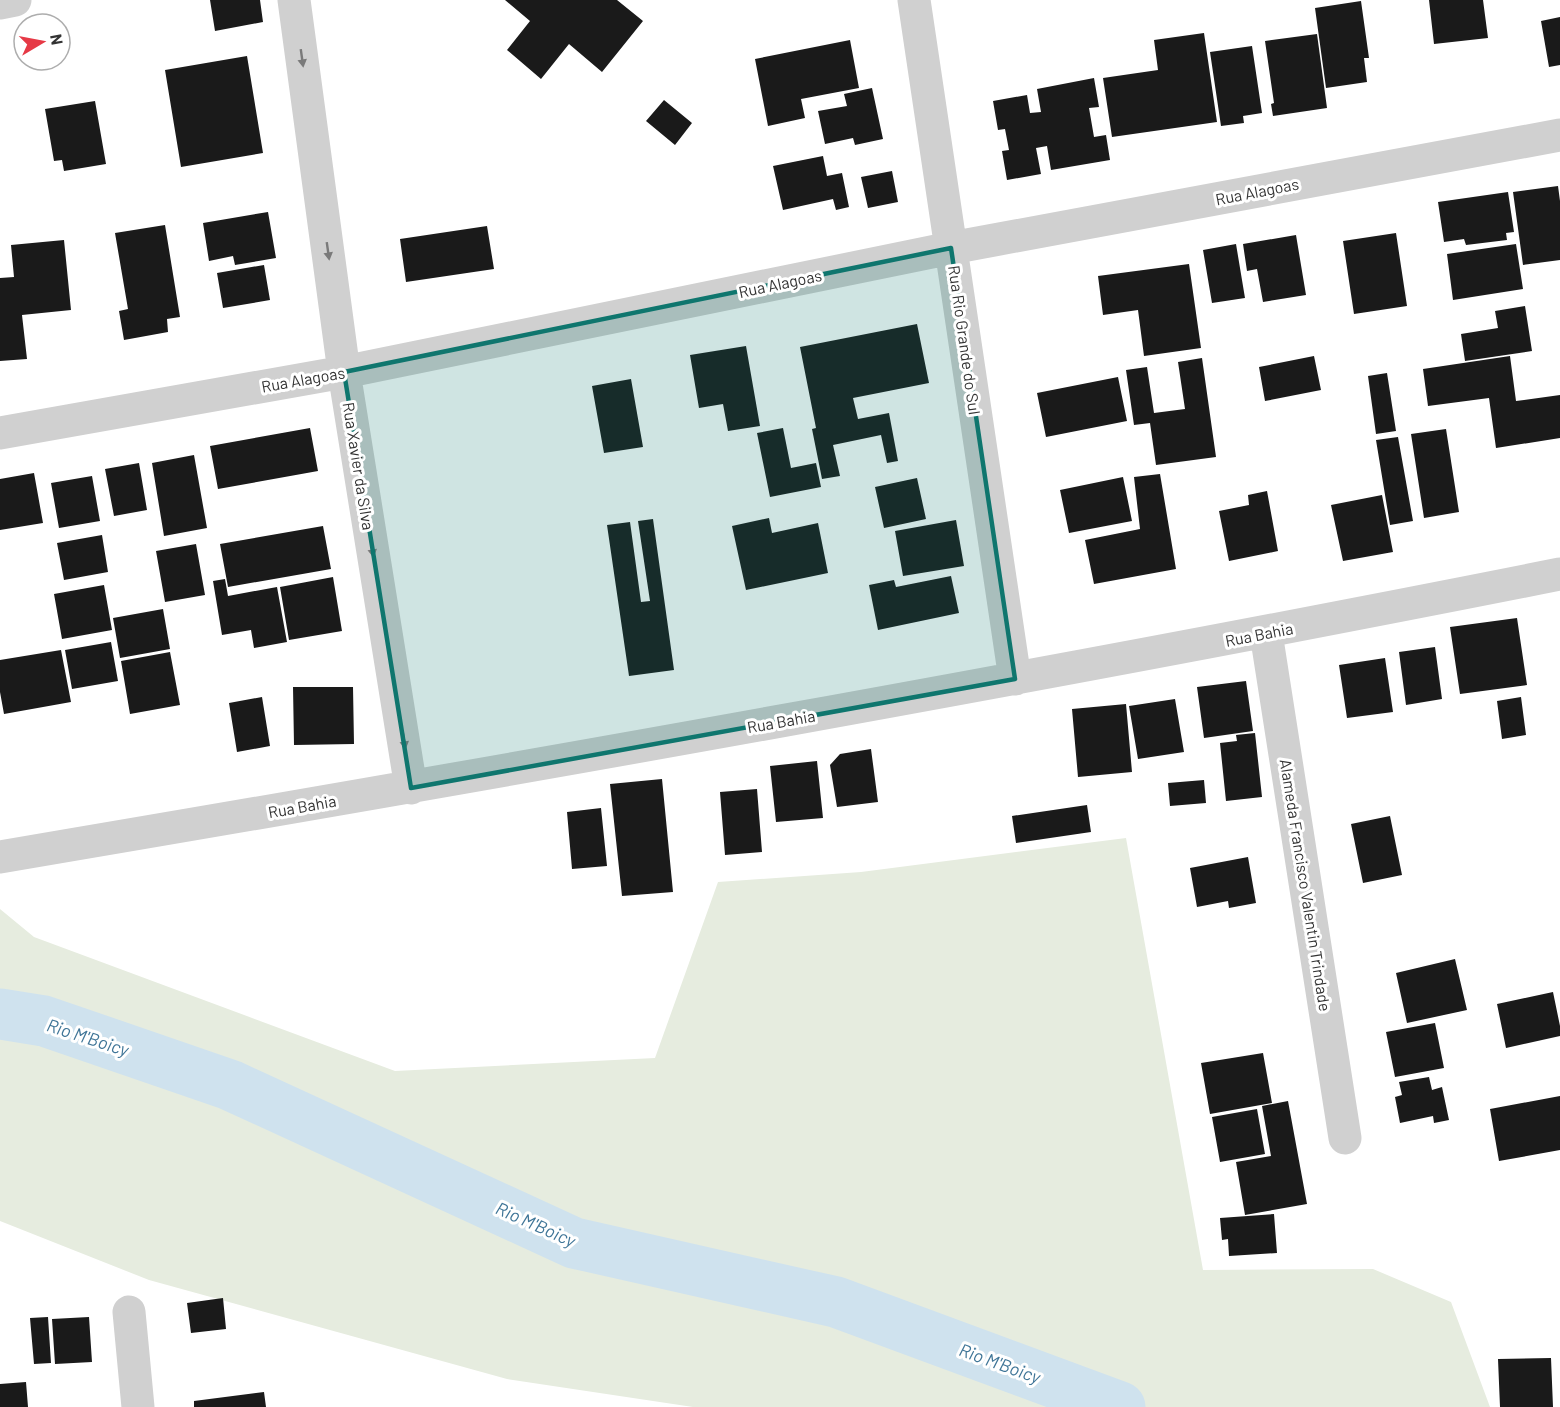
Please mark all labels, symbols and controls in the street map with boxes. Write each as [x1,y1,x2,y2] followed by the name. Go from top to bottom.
[12,12,72,72] north arrow
[47,32,68,46] text: N
[297,49,307,68] one-way arrow
[1214,174,1300,208] street label: Rua Alagoas
[323,242,332,261] one-way arrow
[945,264,985,416] street label: Rua Rio Grande do Sul
[737,265,823,301] street label: Rua Alagoas
[260,362,346,396] street label: Rua Alagoas
[340,401,378,531] street label: Rua Xavier da Silva
[368,539,377,558] one-way arrow
[1223,618,1295,650] street label: Rua Bahia
[745,706,817,736] street label: Rua Bahia
[399,731,408,750] one-way arrow
[1277,757,1335,1013] street label: Alameda Francisco Valentin Trindade
[266,791,338,821] street label: Rua Bahia
[44,1013,133,1061] water label: Rio M'Boicy
[493,1197,580,1252] water label: Rio M'Boicy
[956,1338,1045,1388] water label: Rio M'Boicy

